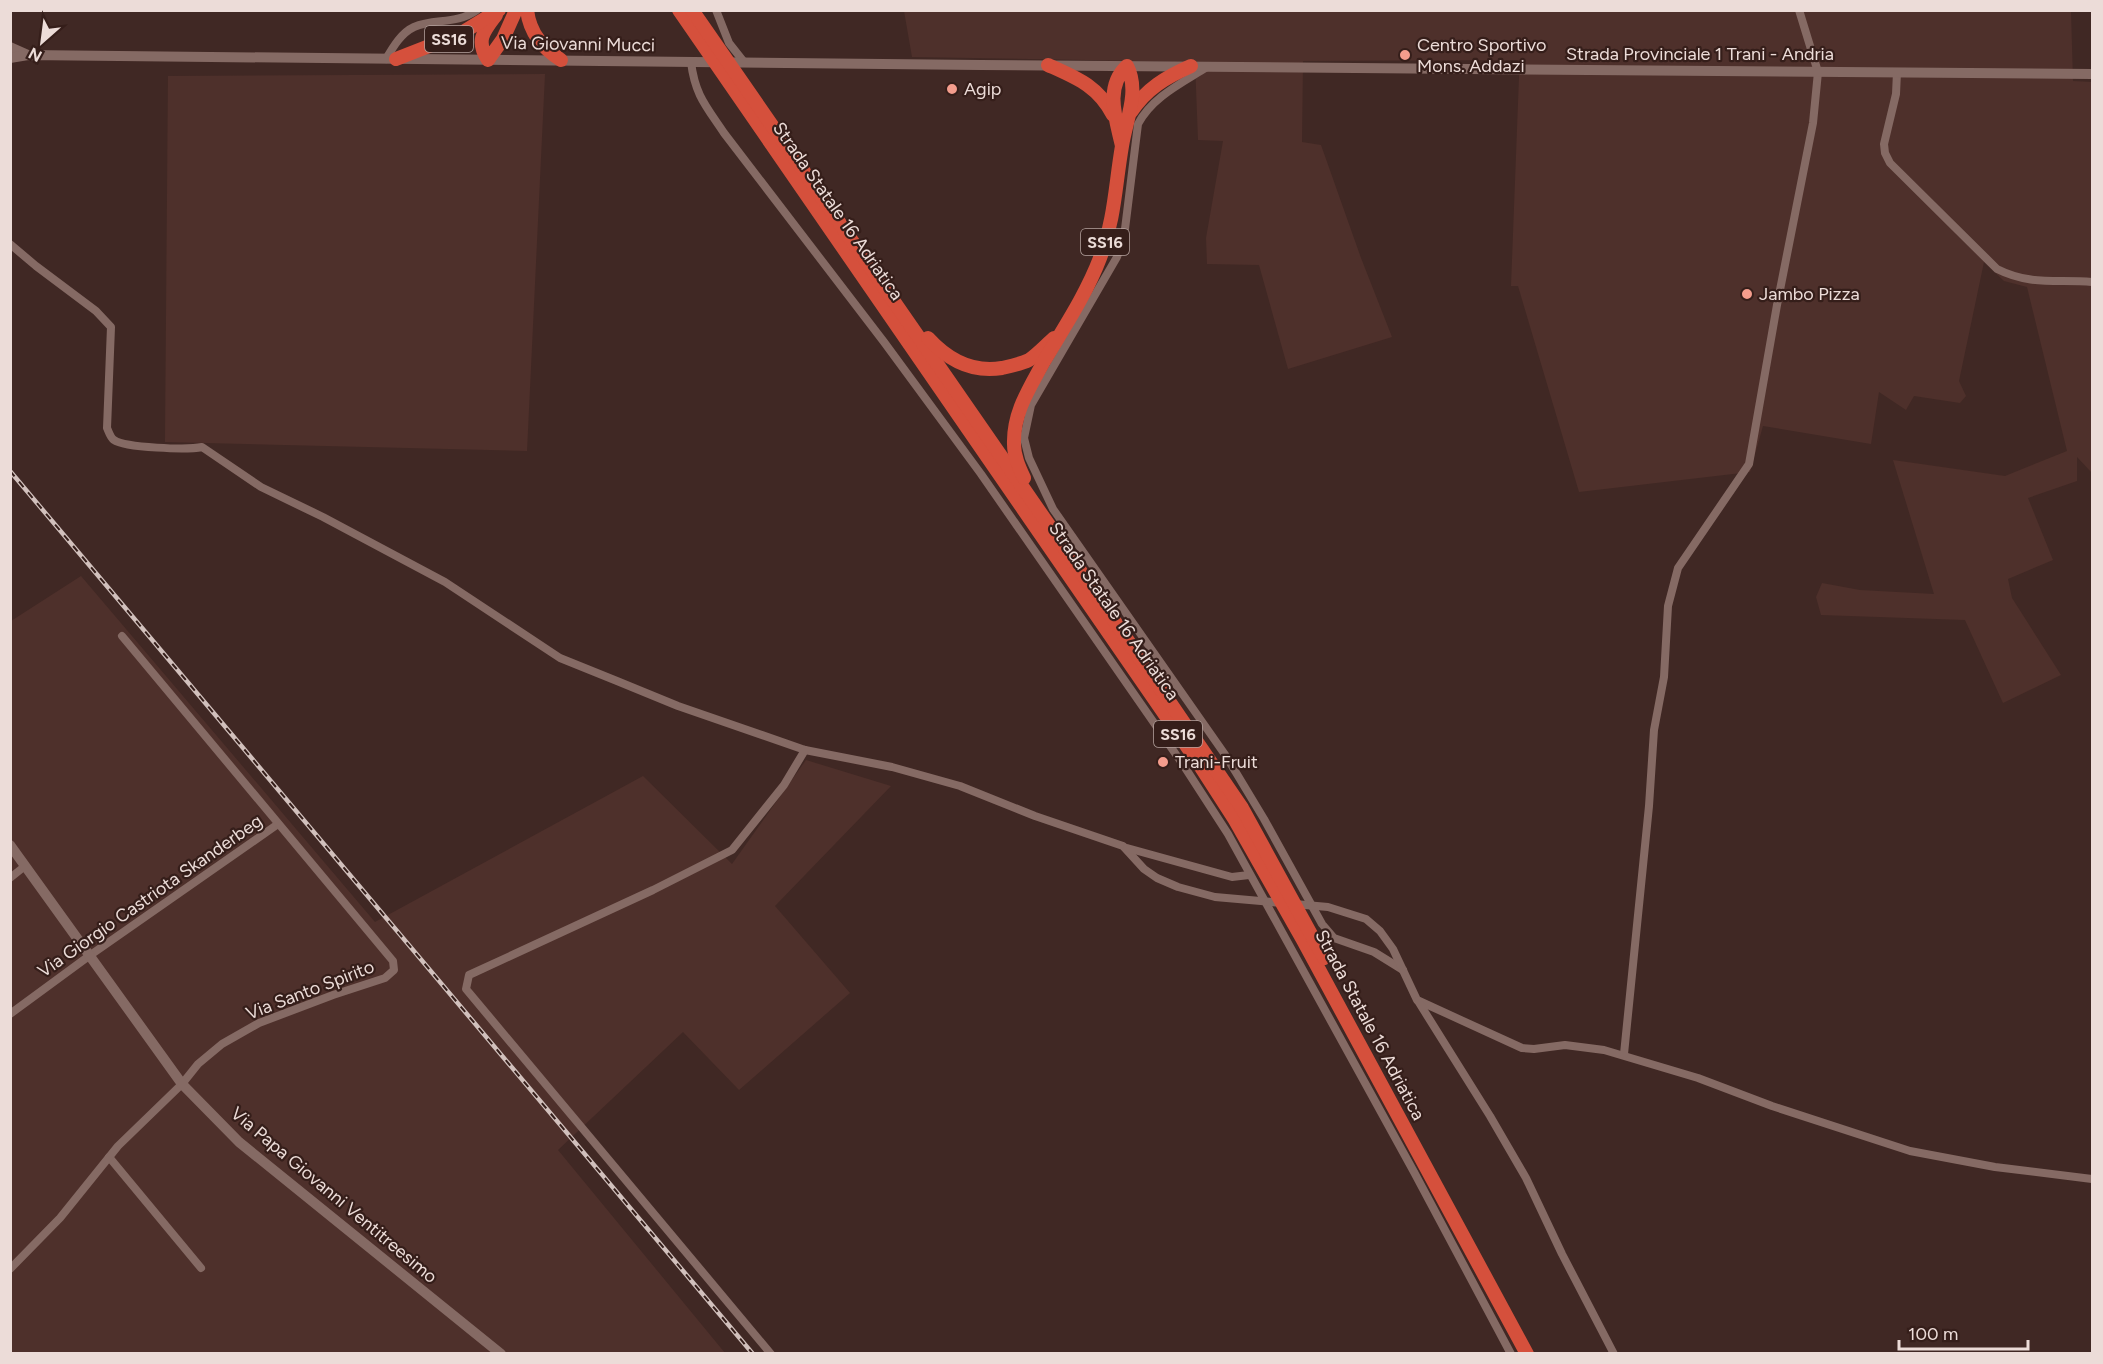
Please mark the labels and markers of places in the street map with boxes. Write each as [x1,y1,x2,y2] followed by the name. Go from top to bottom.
[1417,34,1546,77] place label: Centro Sportivo Mons. Addazi
[1398,48,1412,62] marker: Centro Sportivo Mons. Addazi
[964,78,1001,100] place label: Agip
[945,82,959,96] marker: Agip
[1759,283,1860,305] place label: Jambo Pizza
[1740,287,1754,301] marker: Jambo Pizza
[1175,751,1258,773] place label: Trani-Fruit
[1156,755,1170,769] marker: Trani-Fruit

